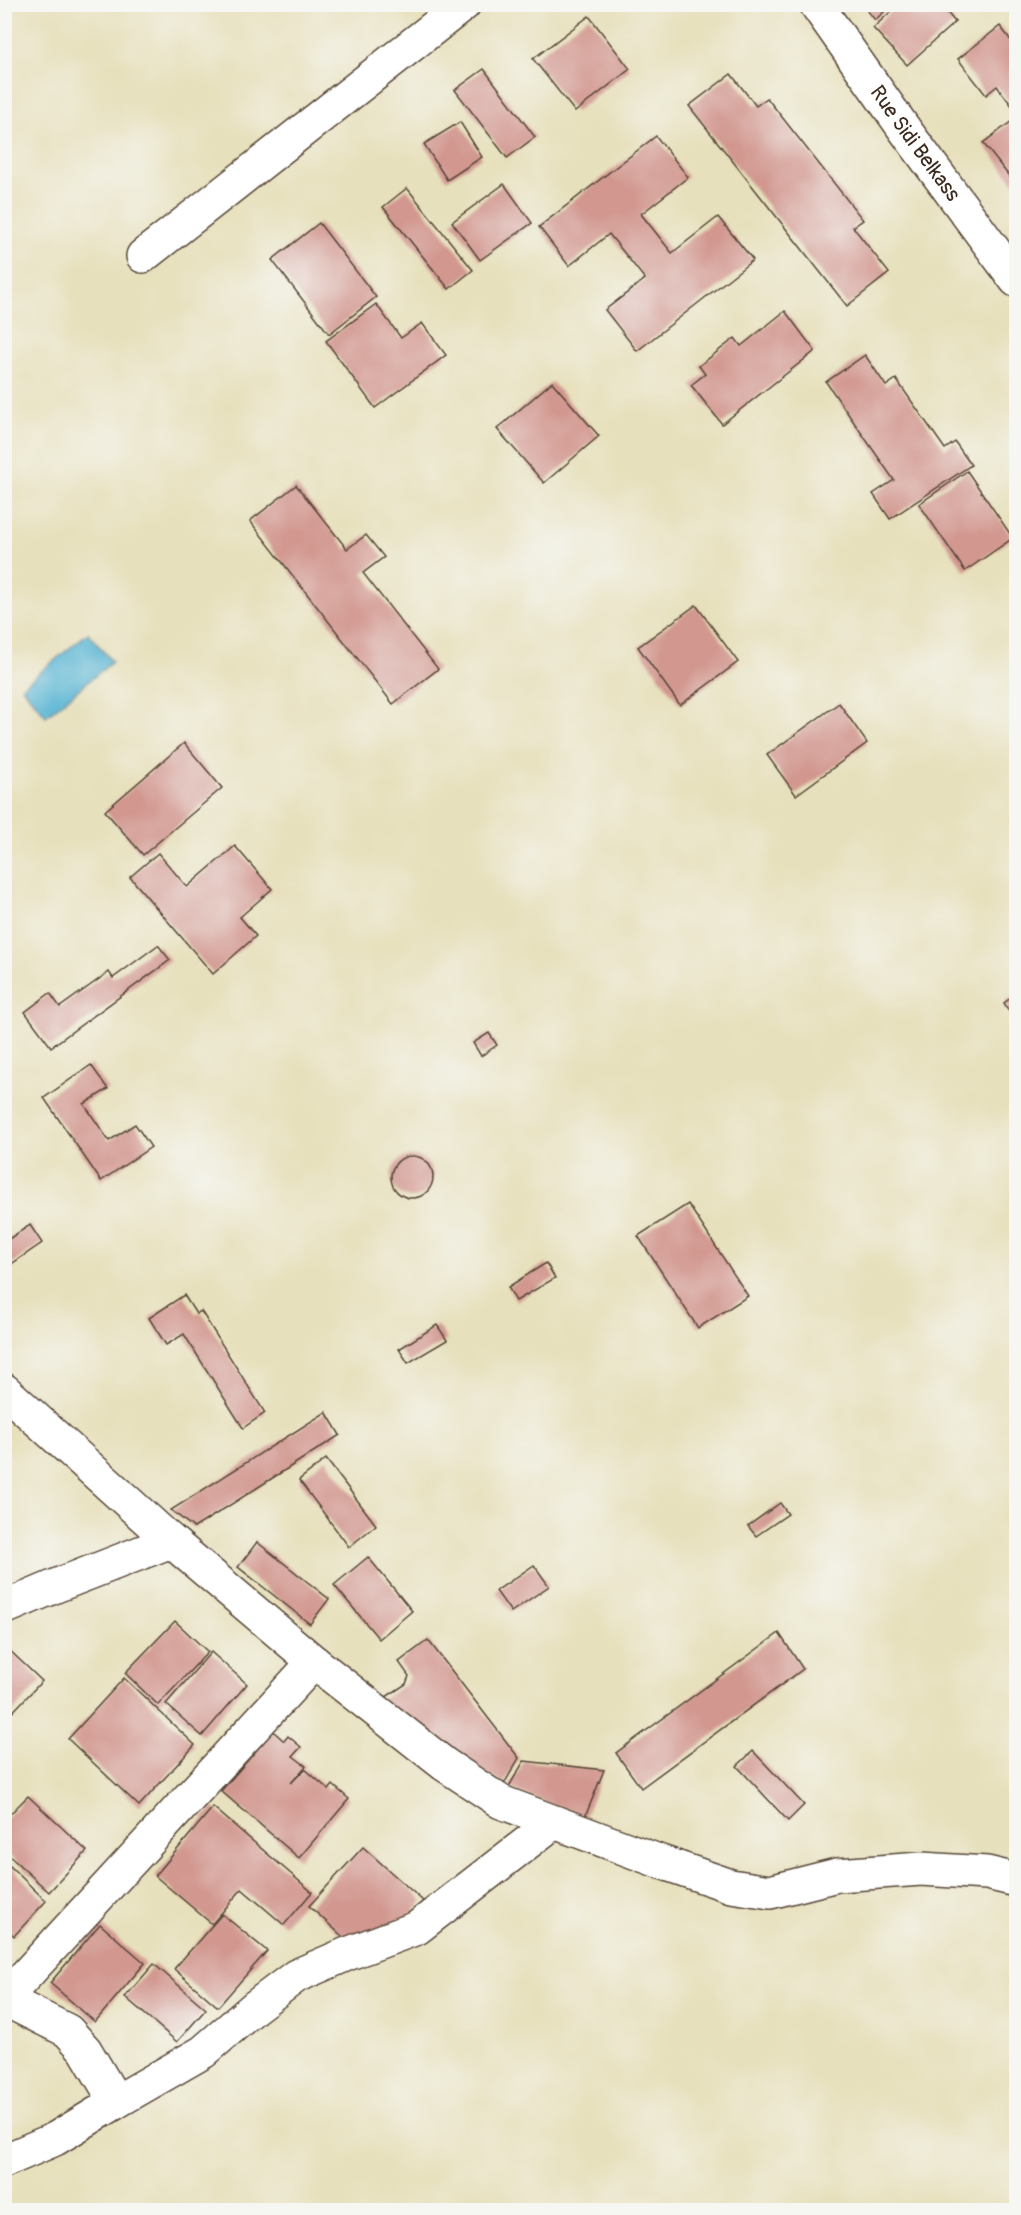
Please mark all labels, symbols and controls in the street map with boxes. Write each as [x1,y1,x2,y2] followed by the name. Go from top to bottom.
[864,80,967,207] street label: Rue Sidi Belkass

